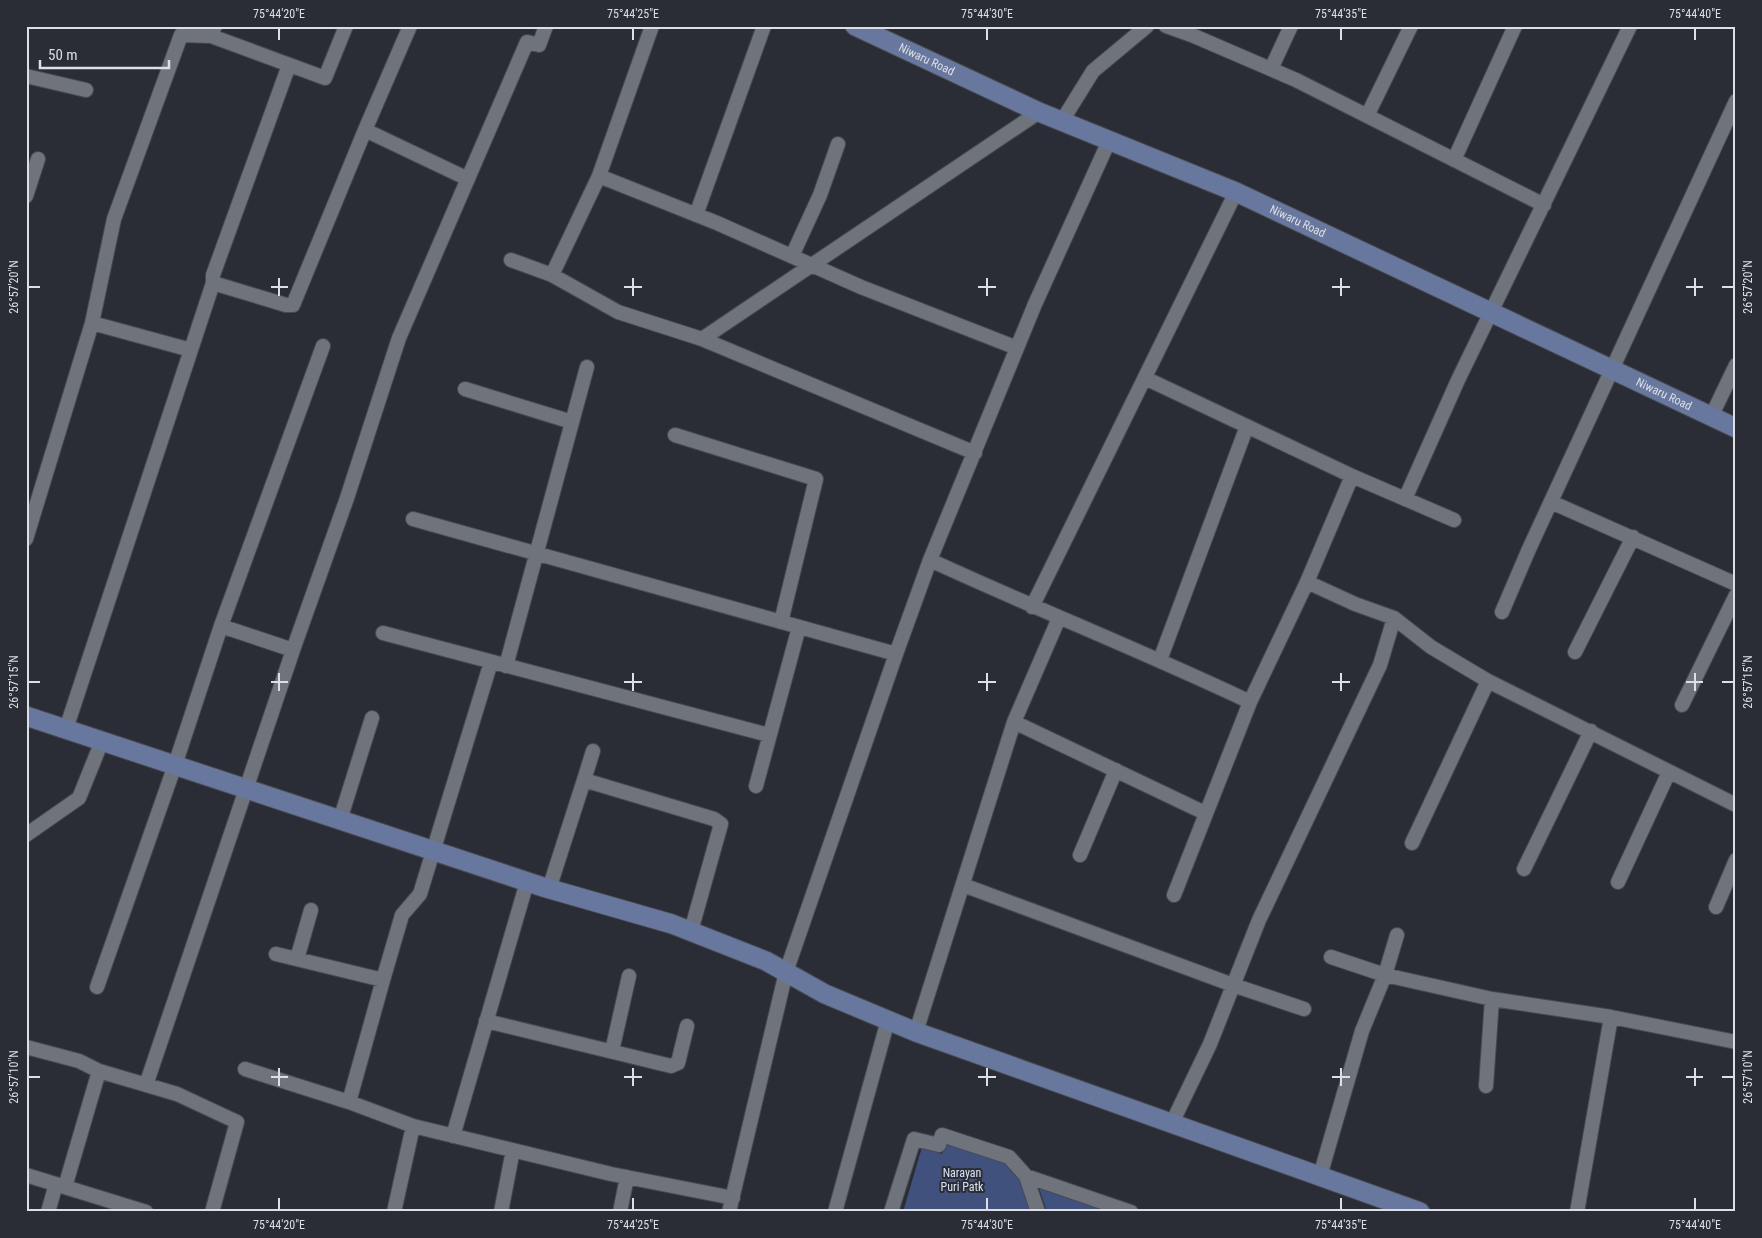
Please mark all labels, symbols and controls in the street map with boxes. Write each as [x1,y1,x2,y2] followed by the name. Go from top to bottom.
[253,7,305,21] text: 75°44'20"E
[607,7,659,21] text: 75°44'25"E
[961,7,1013,21] text: 75°44'30"E
[1315,7,1367,21] text: 75°44'35"E
[1669,7,1721,21] text: 75°44'40"E
[40,38,169,70] scale bar
[896,40,957,79] street label: Niwaru Road
[48,46,78,64] text: 50 m
[1268,202,1328,240] street label: Niwaru Road
[7,260,21,314] text: 26°57'20"N
[1741,260,1755,314] text: 26°57'20"N
[1634,375,1694,413] street label: Niwaru Road
[7,655,21,709] text: 26°57'15"N
[1741,655,1755,709] text: 26°57'15"N
[7,1050,21,1104] text: 26°57'10"N
[1741,1050,1755,1104] text: 26°57'10"N
[941,1166,984,1194] park label: Narayan Puri Patk
[253,1218,305,1232] text: 75°44'20"E
[607,1218,659,1232] text: 75°44'25"E
[961,1218,1013,1232] text: 75°44'30"E
[1315,1218,1367,1232] text: 75°44'35"E
[1669,1218,1721,1232] text: 75°44'40"E

